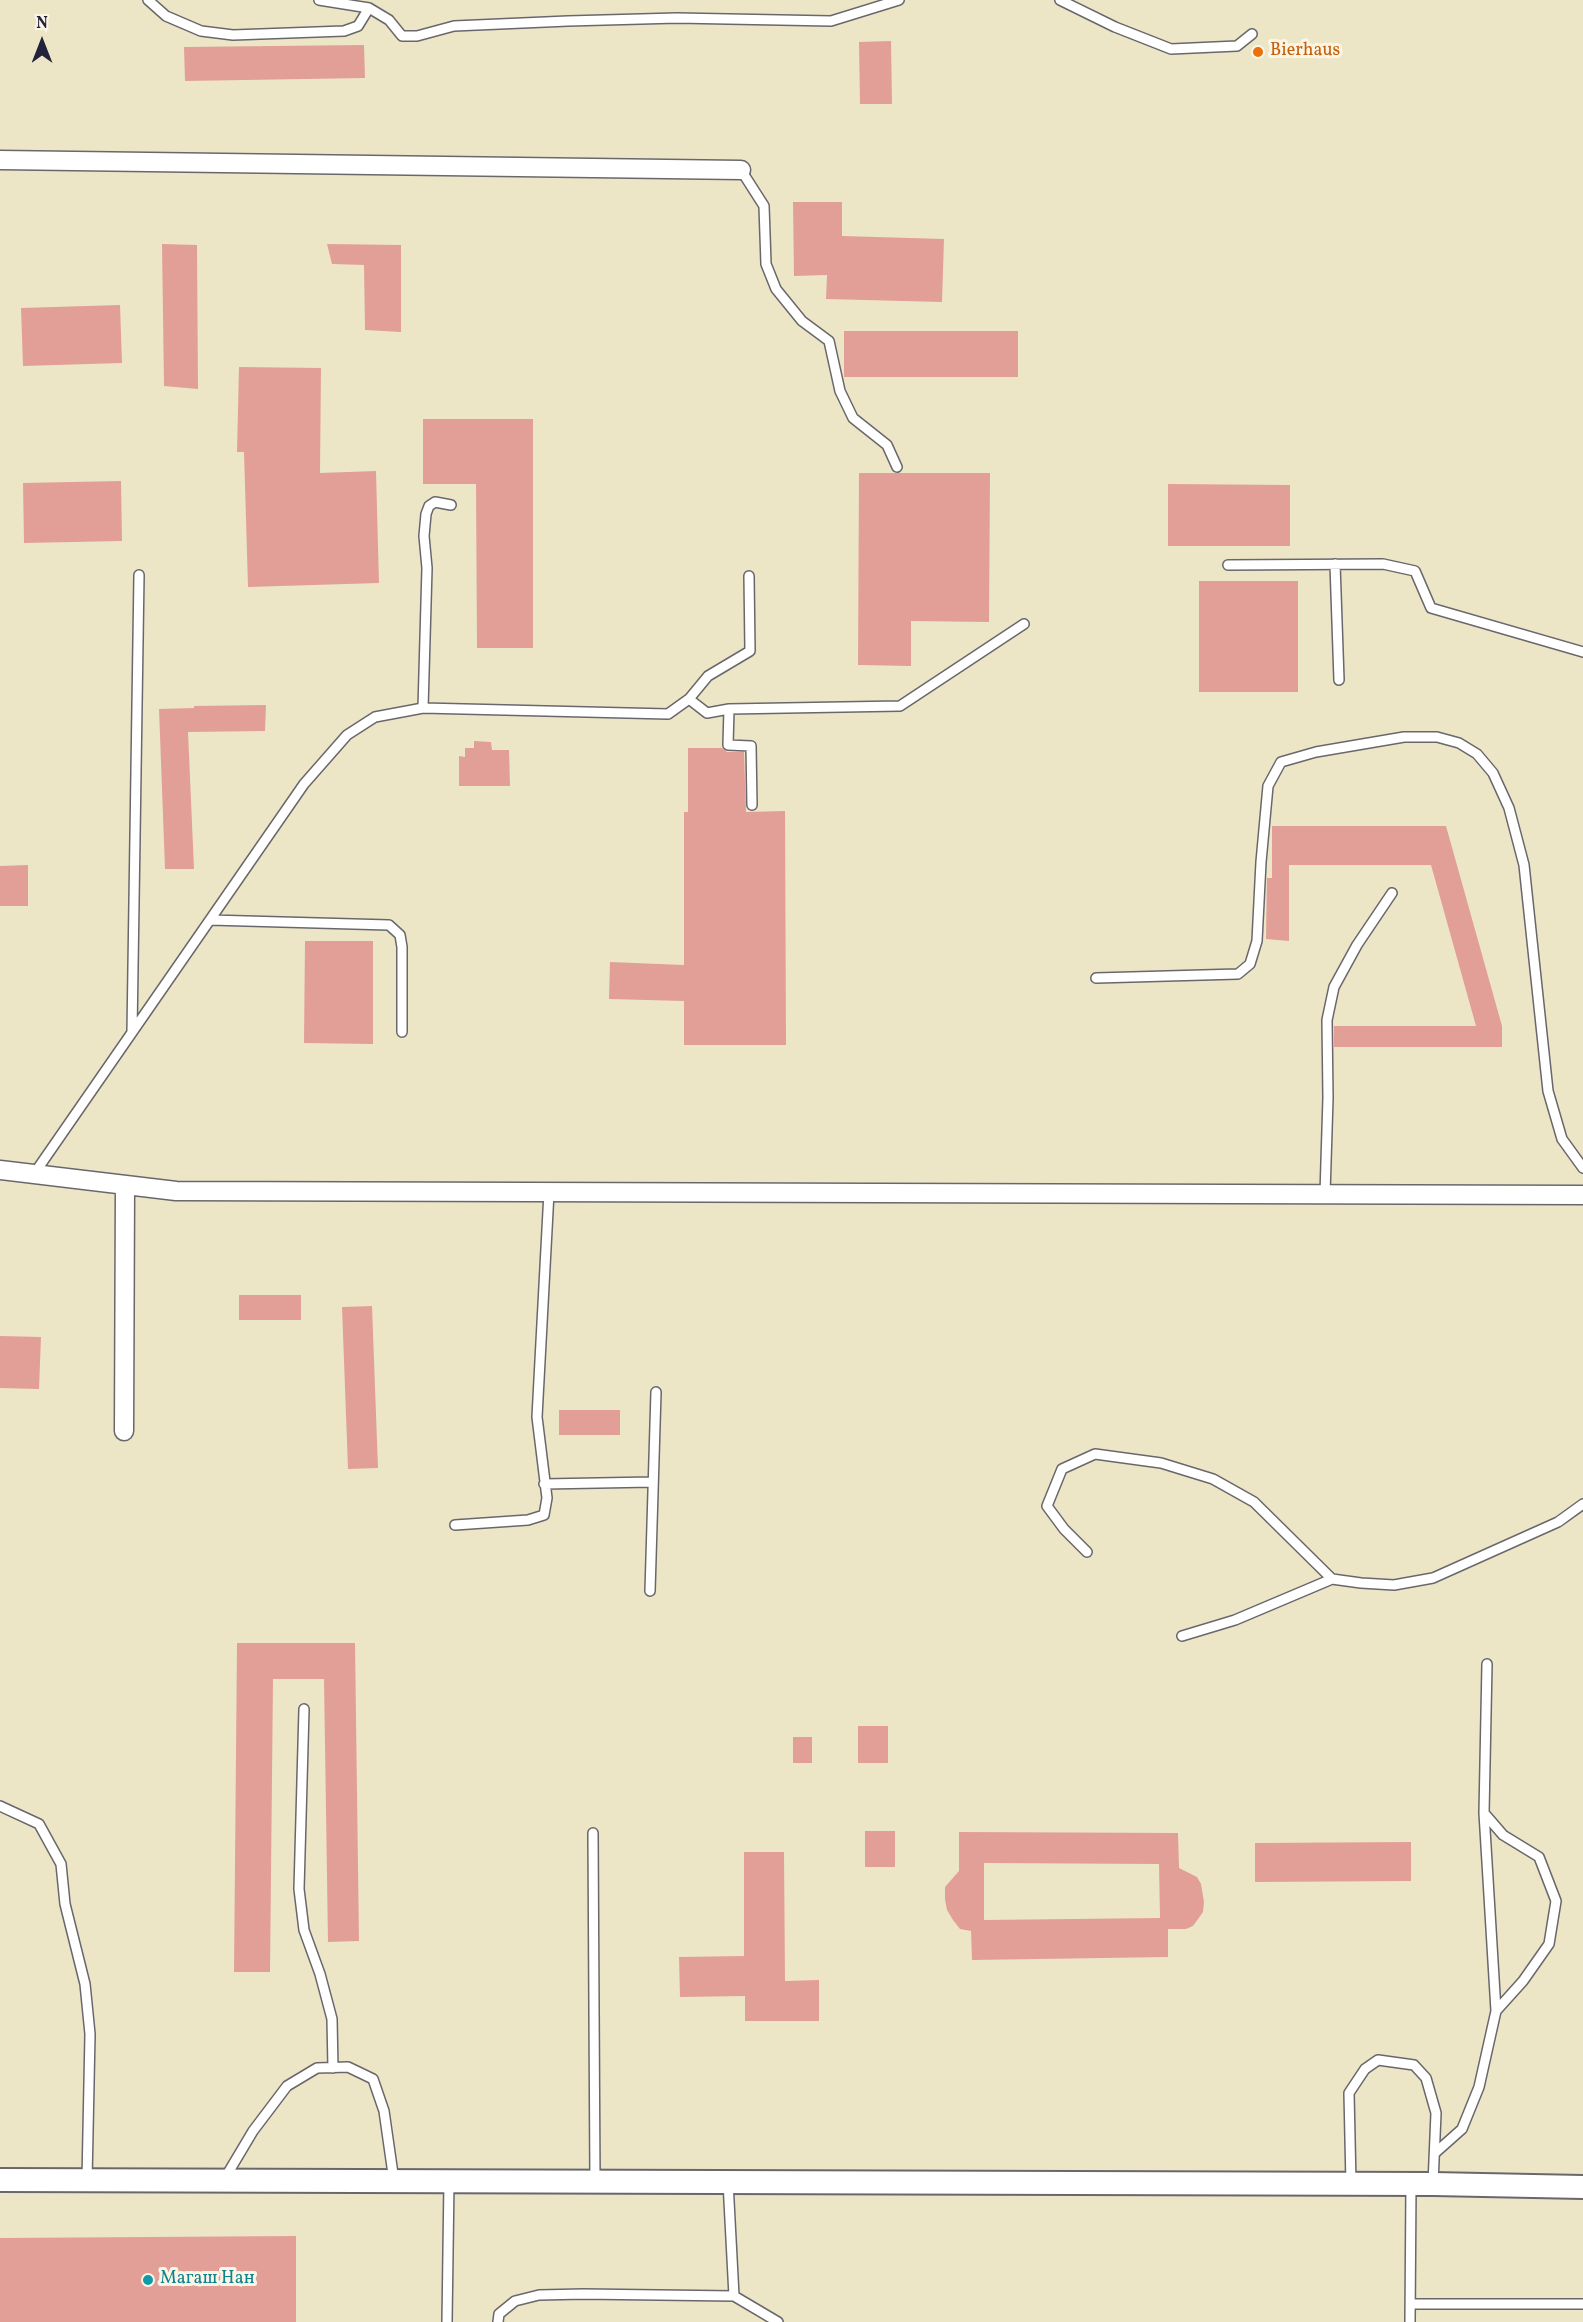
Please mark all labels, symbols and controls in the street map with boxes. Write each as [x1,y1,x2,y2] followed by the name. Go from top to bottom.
[12,12,72,72] north arrow
[36,13,48,35] text: N
[1270,41,1340,63] place label: Bierhaus
[1251,45,1265,59] marker: Bierhaus
[160,2269,255,2291] place label: Магаш Нан
[141,2273,155,2287] marker: Магаш Нан

